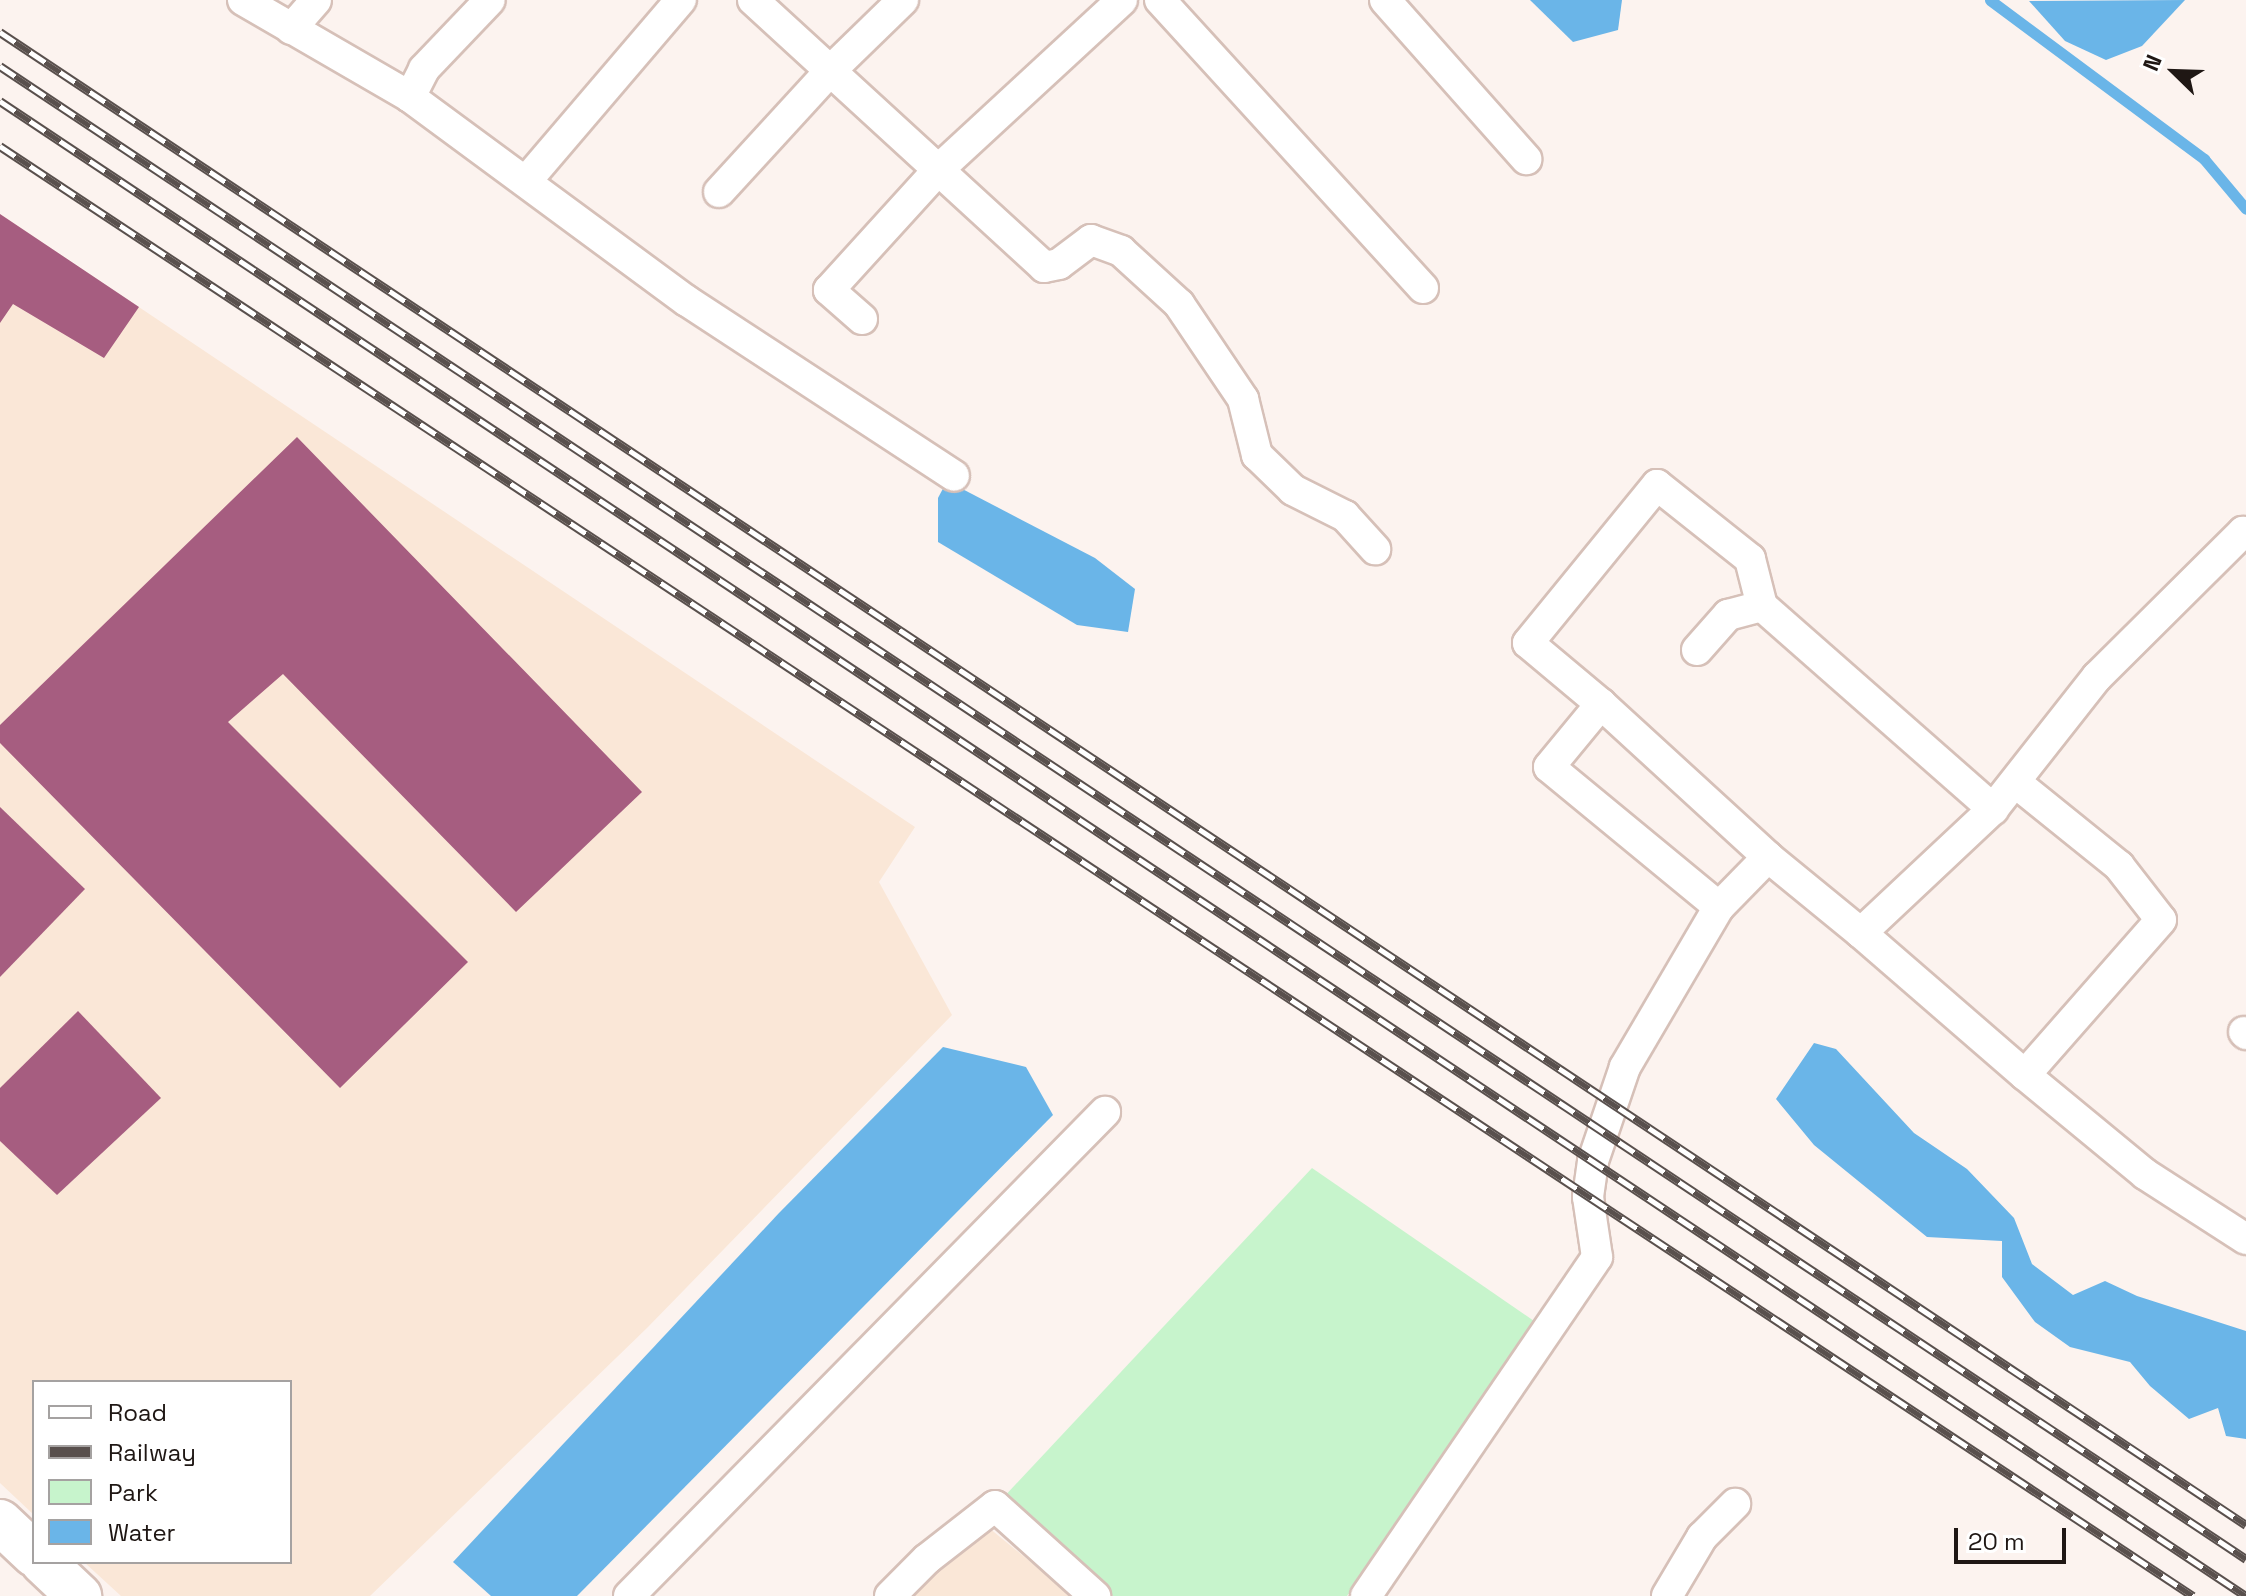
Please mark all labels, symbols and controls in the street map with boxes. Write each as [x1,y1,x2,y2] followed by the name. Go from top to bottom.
[2134,32,2214,112] north arrow
[2136,50,2168,75] text: N
[32,1380,292,1564] legend
[108,1397,167,1428] text: Road
[108,1437,196,1468] text: Railway
[108,1477,158,1508] text: Park
[1958,1512,2070,1562] scale bar
[108,1517,176,1548] text: Water
[1968,1526,2025,1557] text: 20 m

